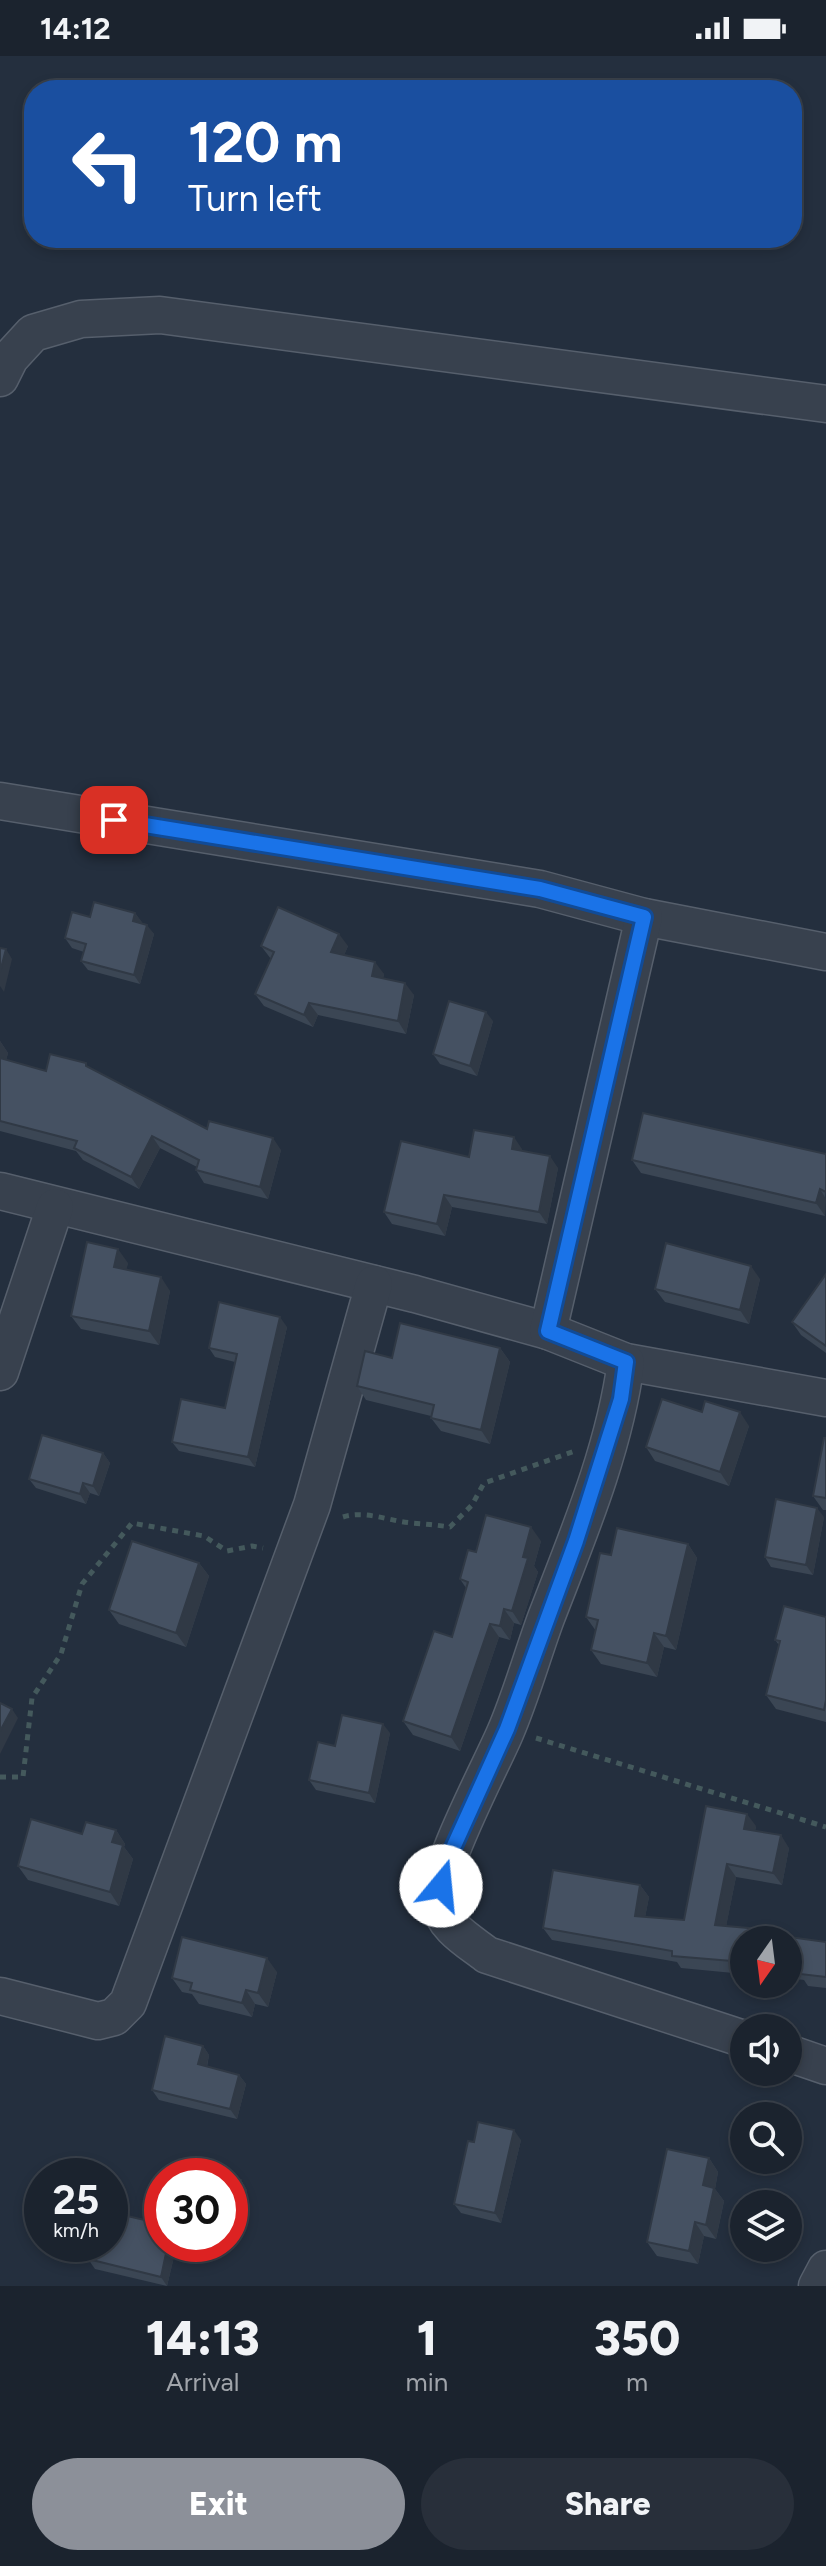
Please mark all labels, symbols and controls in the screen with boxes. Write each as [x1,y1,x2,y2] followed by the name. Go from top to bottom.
[40,10,111,47] text: 14:12
[188,109,343,176] text: 120 m
[56,112,160,216] icon: left
[188,177,322,220] text: Turn left
[80,786,148,854] pin
[92,798,136,842] icon: arrive
[399,1844,483,1928] position arrow
[730,1926,802,1998] north arrow
[730,1926,802,2262] map controls
[730,2014,802,2086] button: sound
[730,2102,802,2174] button: search
[144,2158,248,2262] speed limit sign: 30
[53,2176,99,2224] text: 25
[730,2190,802,2262] button: layers
[53,2218,99,2242] text: km/h
[146,2309,260,2367] text: 14:13
[417,2309,437,2367] text: 1
[594,2309,680,2367] text: 350
[166,2366,239,2398] text: Arrival
[406,2366,448,2398] text: min
[626,2366,648,2398] text: m
[32,2458,405,2550] button: Exit
[421,2458,794,2550] button: Share

